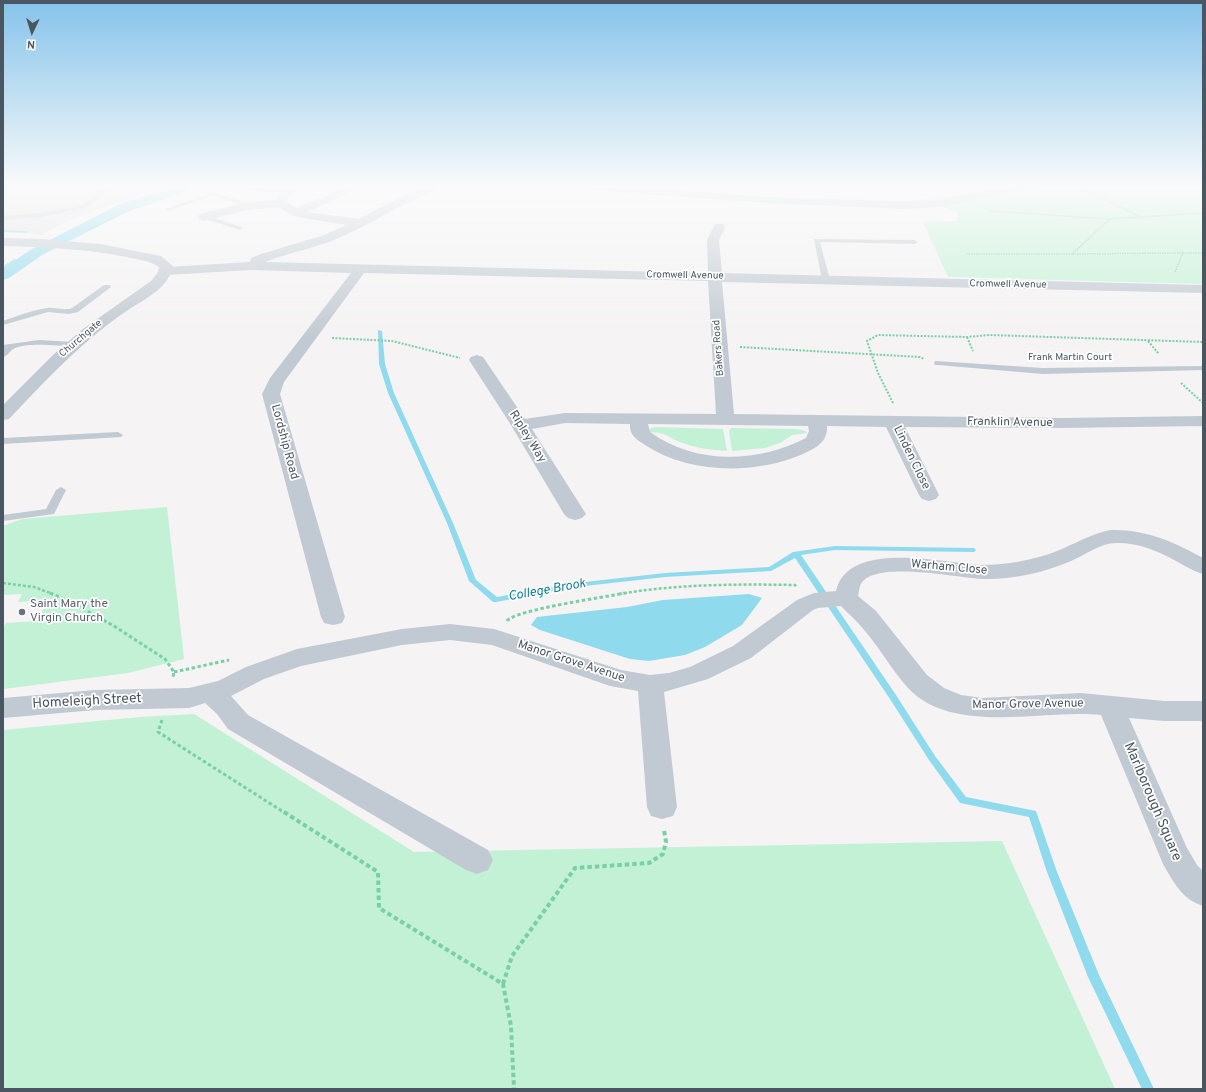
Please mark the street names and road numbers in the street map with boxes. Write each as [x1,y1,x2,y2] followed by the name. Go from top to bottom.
[646,269,724,283] street label: Cromwell Avenue
[969,278,1047,292] street label: Cromwell Avenue
[57,318,105,360] street label: Churchgate
[711,319,727,377] street label: Bakers Road
[1028,352,1112,364] street label: Frank Martin Court
[267,403,301,481] street label: Lordship Road
[505,408,549,466] street label: Ripley Way
[967,415,1053,431] street label: Franklin Avenue
[889,424,933,492] street label: Linden Close
[910,557,988,579] street label: Warham Close
[516,638,626,686] street label: Manor Grove Avenue
[32,691,142,713] street label: Homeleigh Street
[972,697,1084,713] street label: Manor Grove Avenue
[1119,740,1185,864] street label: Marlborough Square

